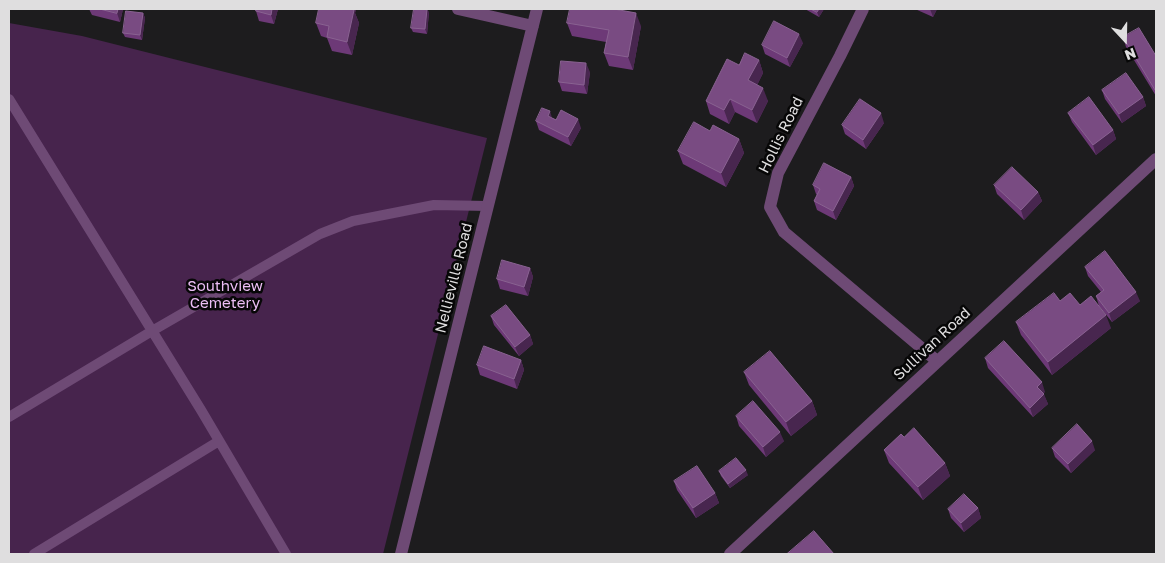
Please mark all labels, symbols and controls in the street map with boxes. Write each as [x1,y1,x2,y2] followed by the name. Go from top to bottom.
[1100,15,1150,65] north arrow
[1123,45,1139,64] text: N
[755,94,807,176] street label: Hollis Road
[432,221,476,335] street label: Nellieville Road
[187,277,263,312] park label: Southview Cemetery
[890,304,974,384] street label: Sullivan Road

